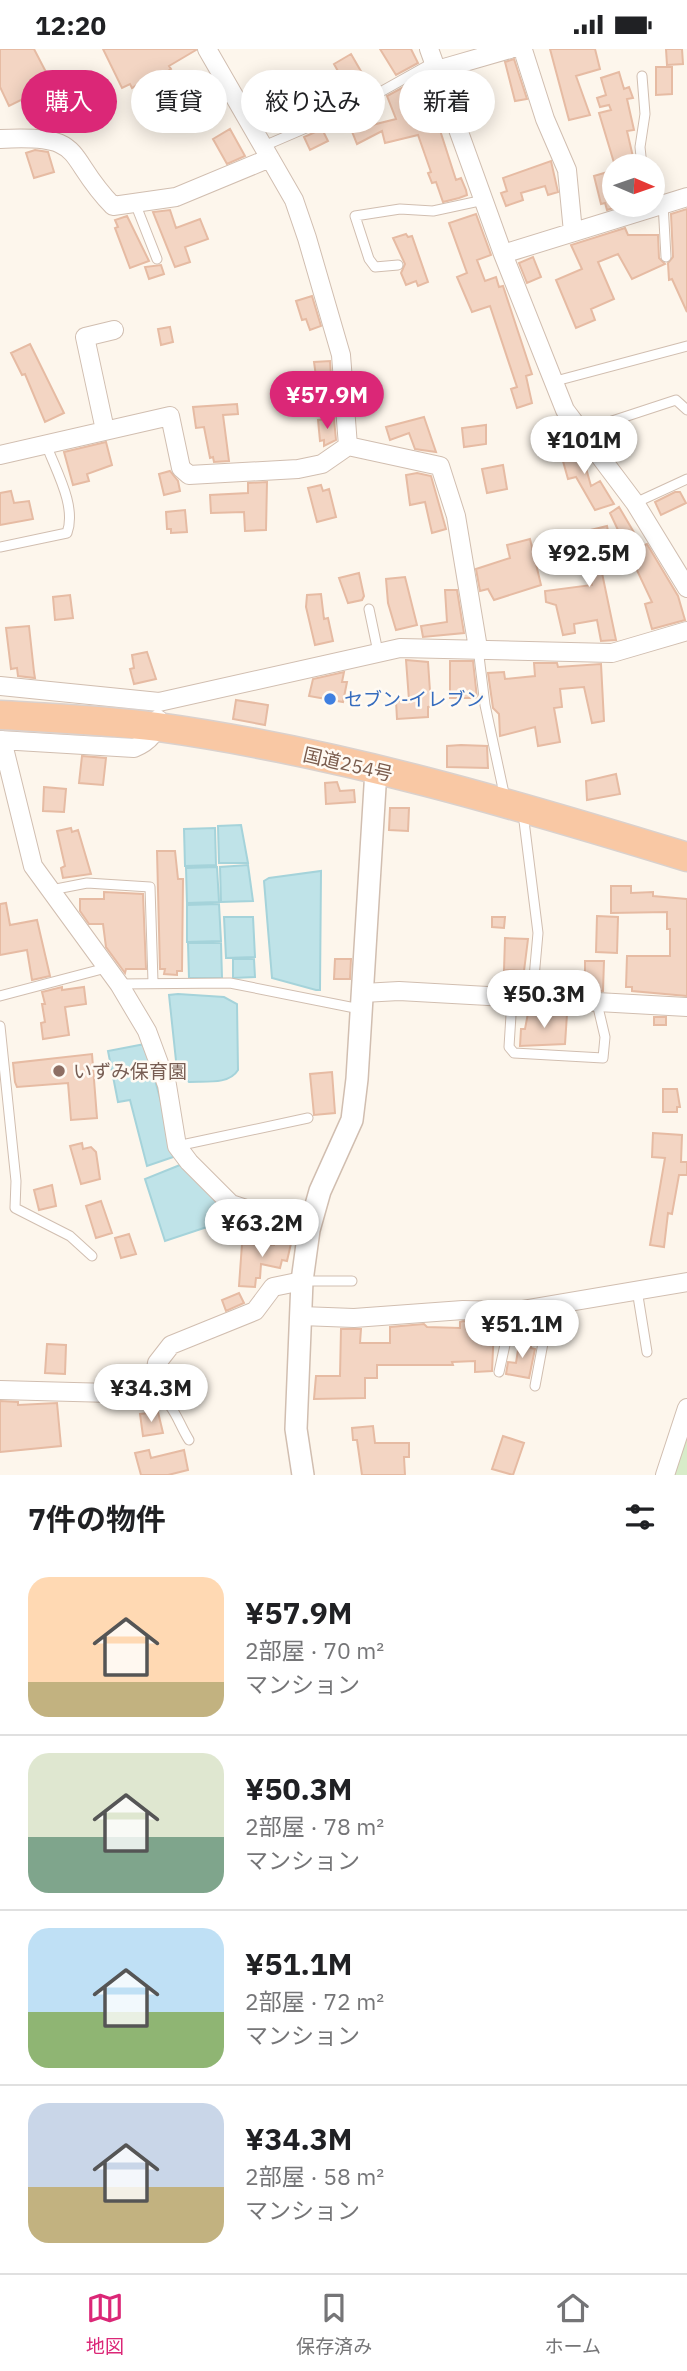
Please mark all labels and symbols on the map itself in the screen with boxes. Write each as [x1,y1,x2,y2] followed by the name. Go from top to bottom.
[602,154,665,217] north arrow
[270,371,384,431] pin: ¥57.9M
[535,417,633,476] pin: ¥101M
[532,529,646,589] pin: ¥92.5M
[344,687,485,711] place label: セブン-イレブン
[322,691,338,707] marker: セブン-イレブン
[301,742,395,786] street label: 国道254号
[487,971,601,1030] pin: ¥50.3M
[73,1059,187,1083] place label: いずみ保育園
[51,1063,67,1079] marker: いずみ保育園
[205,1199,319,1259] pin: ¥63.2M
[465,1301,579,1360] pin: ¥51.1M
[94,1365,208,1424] pin: ¥34.3M

